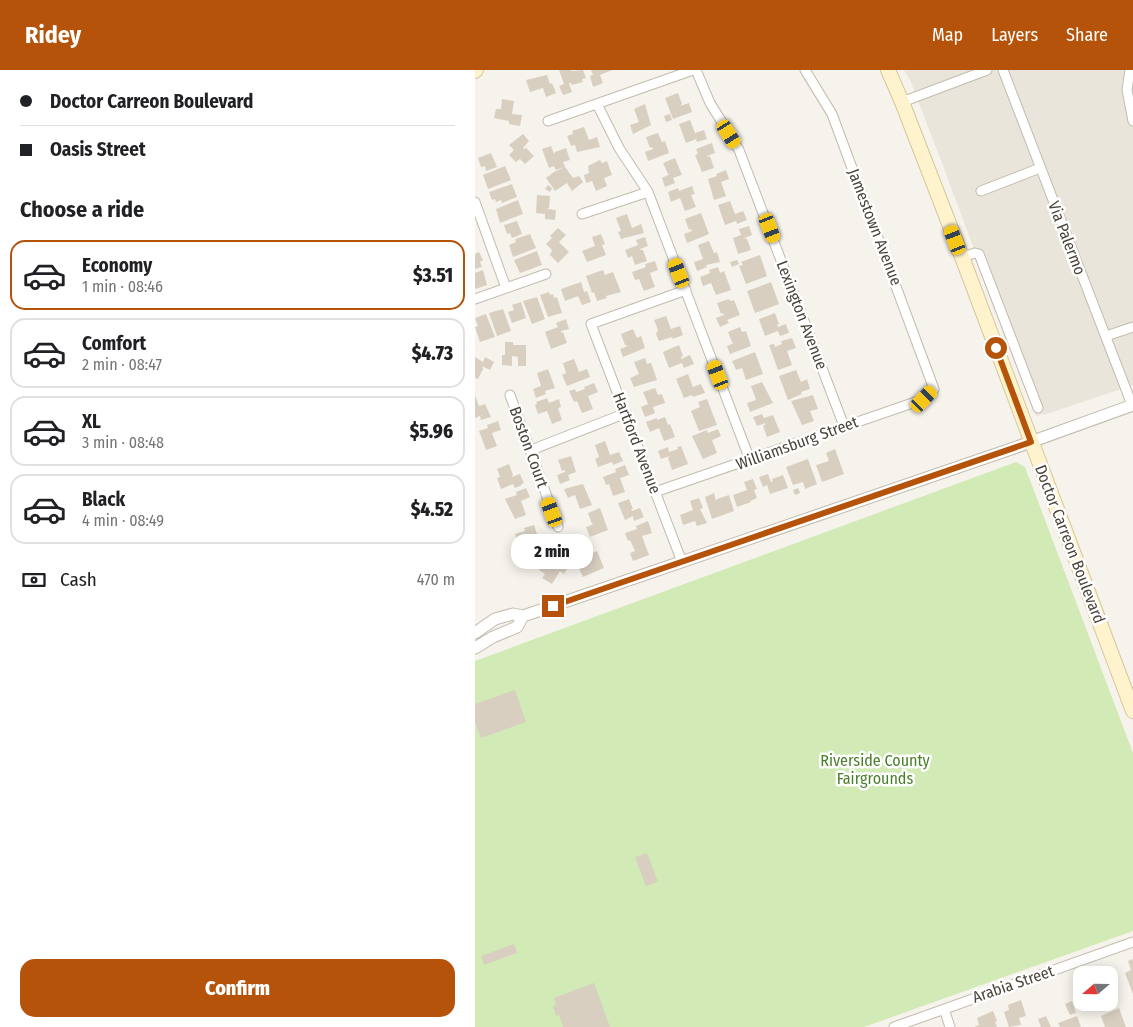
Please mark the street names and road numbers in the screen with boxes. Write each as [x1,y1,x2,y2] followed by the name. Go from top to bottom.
[844,166,906,288] street label: Jamestown Avenue
[1044,198,1090,278] street label: Via Palermo
[772,258,832,372] street label: Lexington Avenue
[609,390,665,496] street label: Hartford Avenue
[506,404,553,491] street label: Boston Court
[733,412,861,474] street label: Williamsburg Street
[1031,462,1109,626] street label: Doctor Carreon Boulevard
[970,961,1057,1007] street label: Arabia Street

